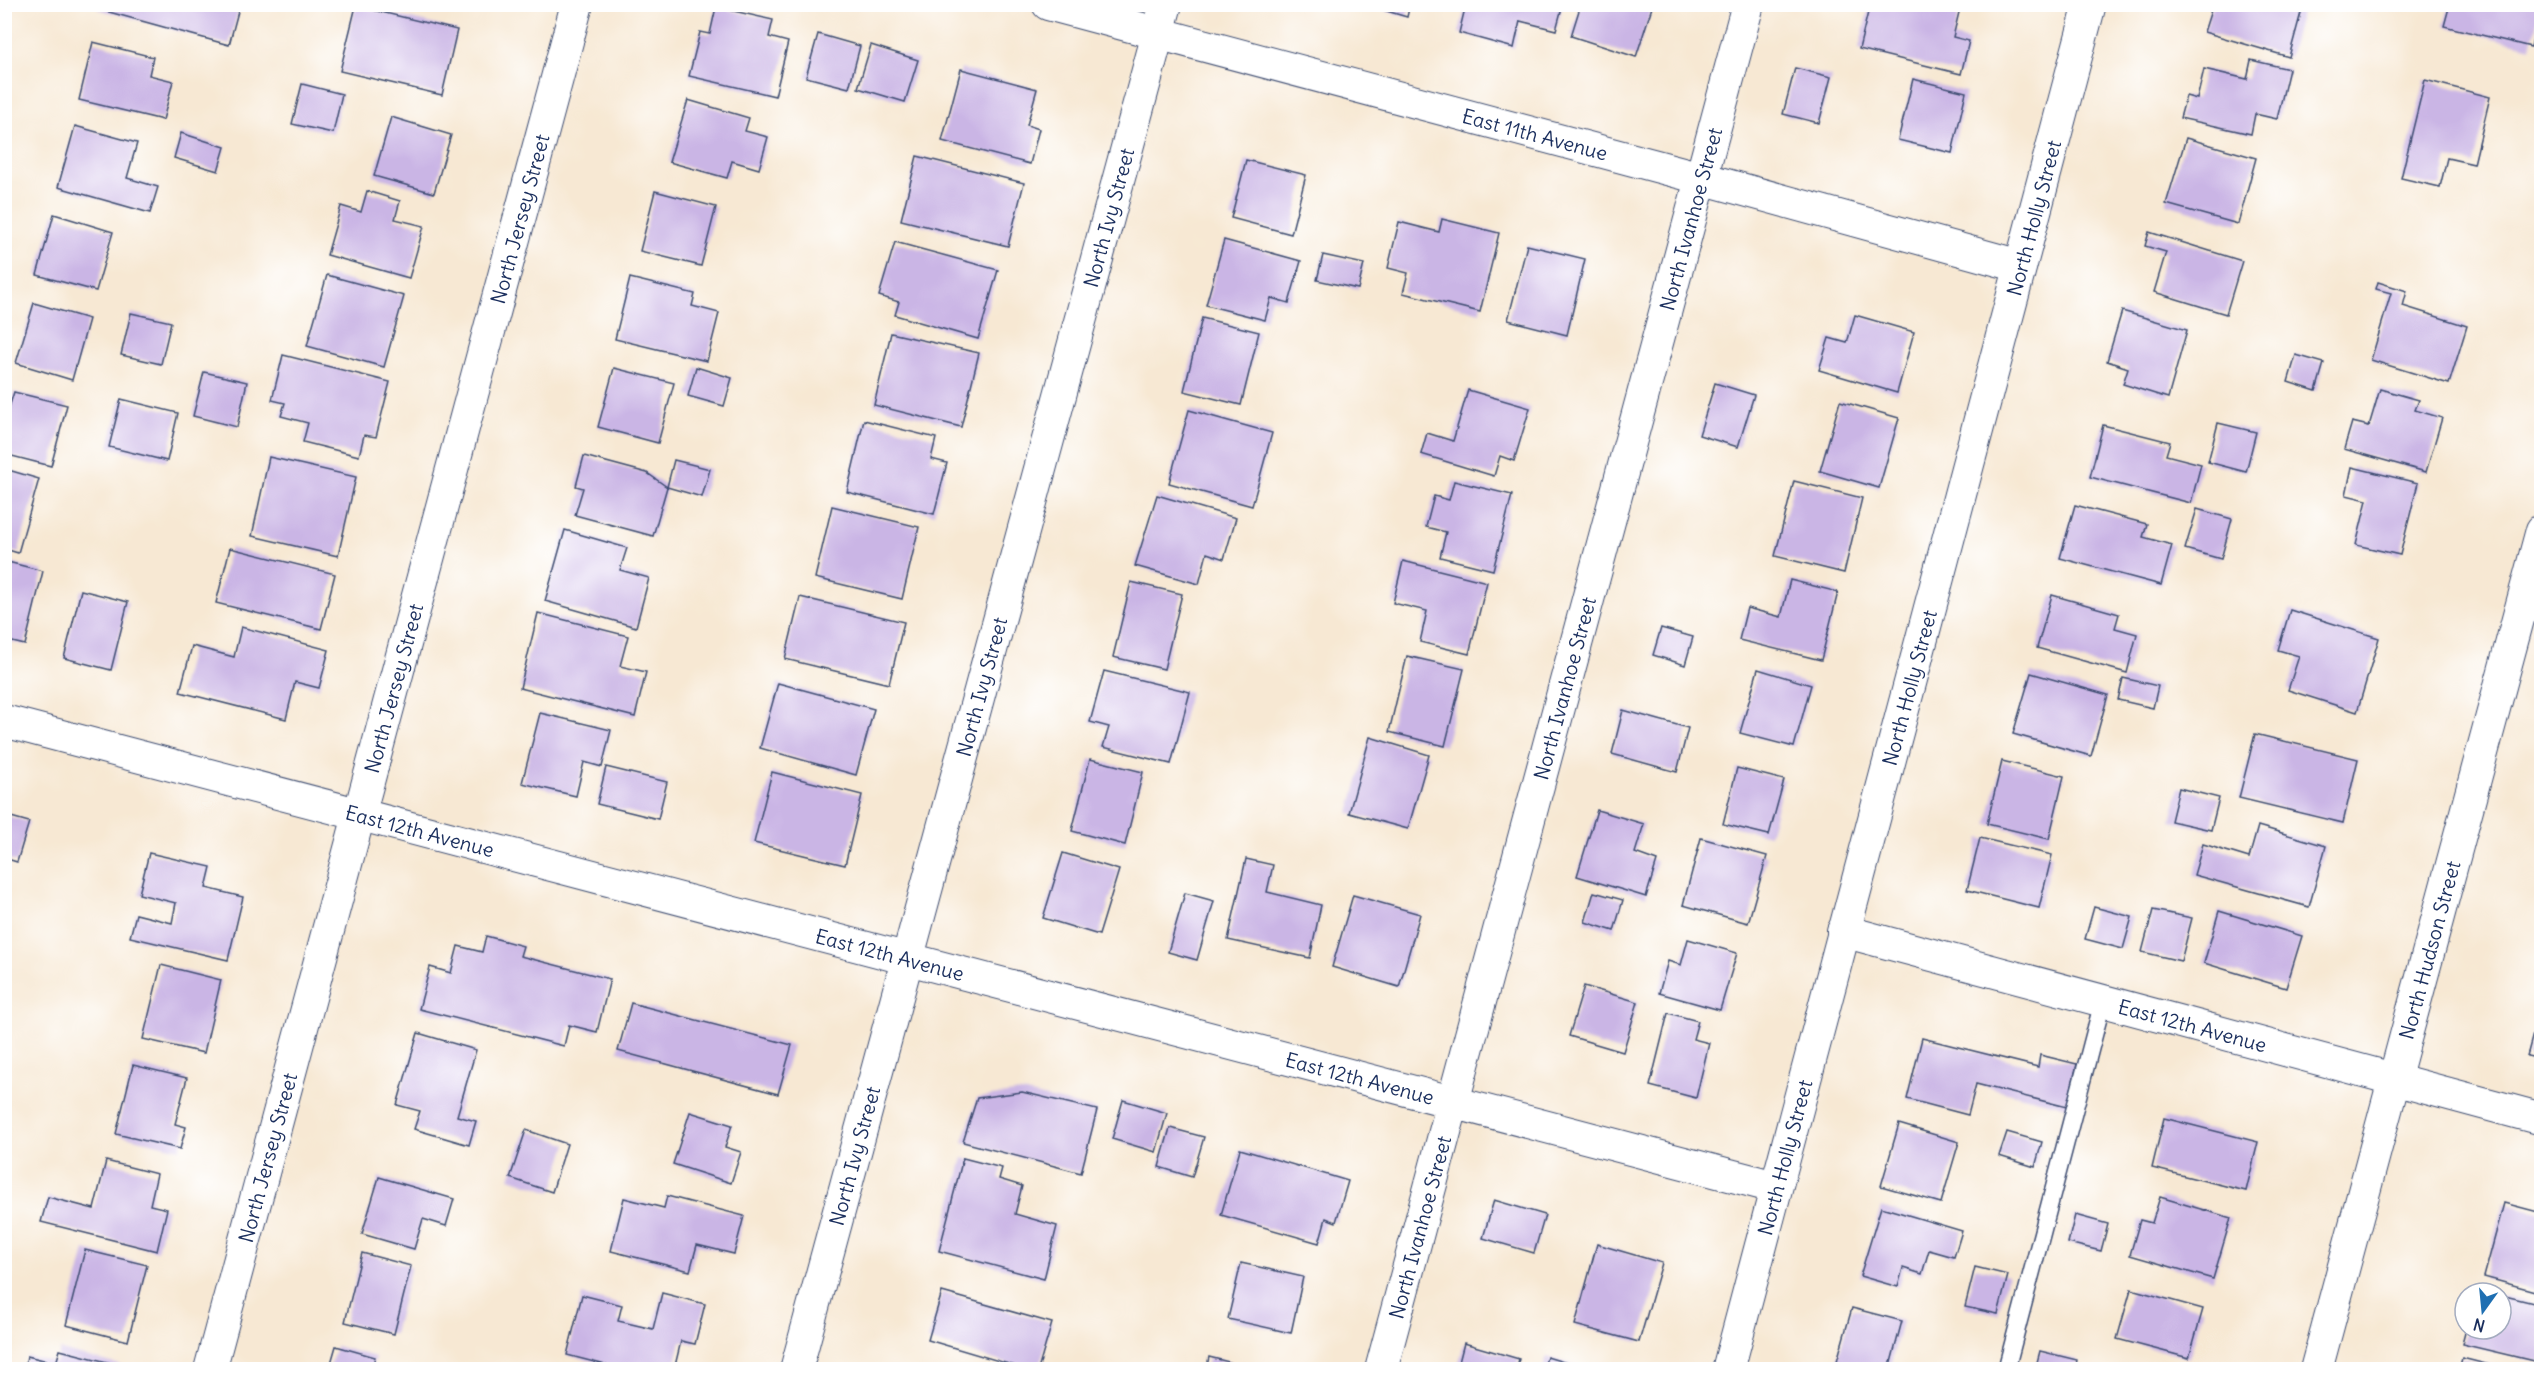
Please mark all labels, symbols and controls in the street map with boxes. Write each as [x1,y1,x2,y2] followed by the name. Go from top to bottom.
[1460,102,1610,165] street label: East 11th Avenue
[1654,124,1727,313] street label: North Ivanhoe Street
[485,131,554,306] street label: North Jersey Street
[2001,137,2066,298] street label: North Holly Street
[1077,145,1139,290] street label: North Ivy Street
[1528,594,1601,782] street label: North Ivanhoe Street
[358,600,428,776] street label: North Jersey Street
[1876,607,1942,768] street label: North Holly Street
[950,614,1012,759] street label: North Ivy Street
[343,799,497,862] street label: East 12th Avenue
[2393,858,2465,1042] street label: North Hudson Street
[813,923,967,986] street label: East 12th Avenue
[2116,993,2269,1057] street label: East 12th Avenue
[1283,1046,1437,1109] street label: East 12th Avenue
[232,1070,302,1245] street label: North Jersey Street
[1752,1076,1817,1238] street label: North Holly Street
[823,1083,885,1228] street label: North Ivy Street
[1383,1133,1456,1321] street label: North Ivanhoe Street
[2453,1281,2513,1341] north arrow
[2471,1314,2487,1337] text: N

